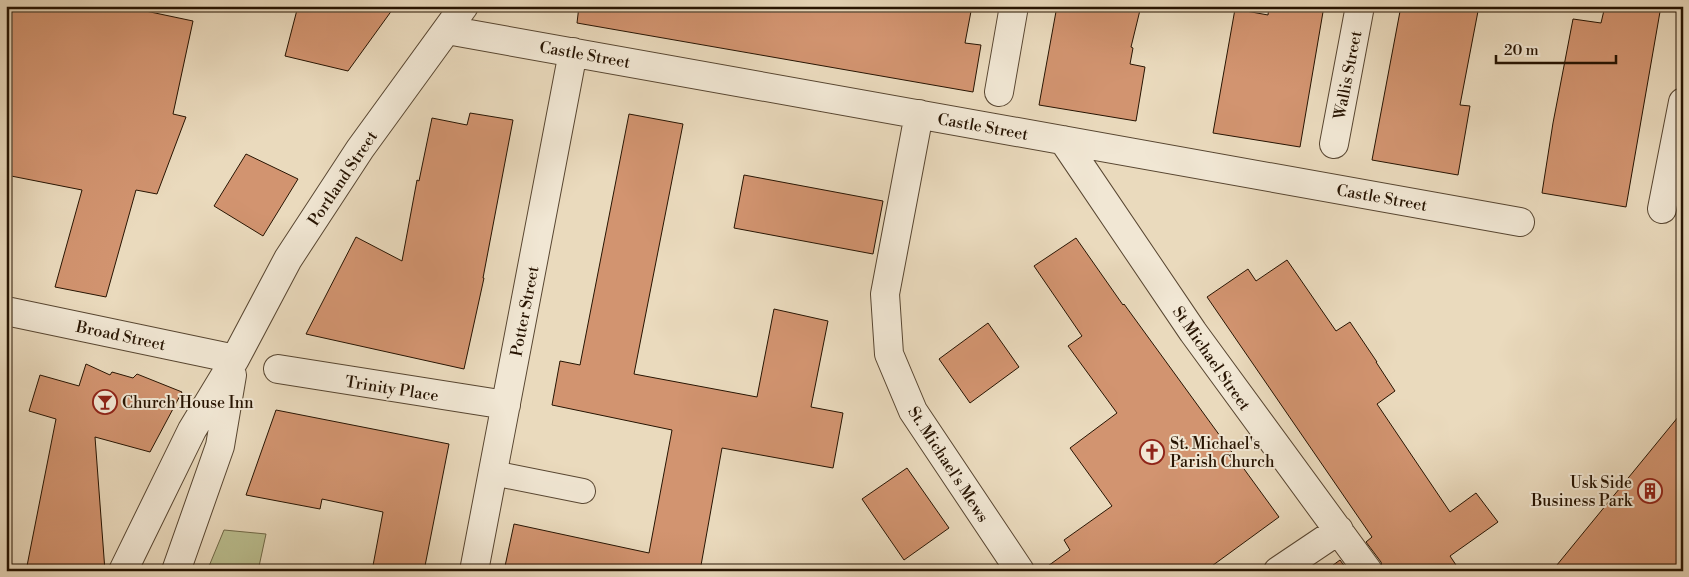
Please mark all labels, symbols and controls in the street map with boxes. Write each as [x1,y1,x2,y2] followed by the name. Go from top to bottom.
[1329,29,1366,122] street label: Wallis Street
[1496,32,1616,64] scale bar
[538,37,632,73] street label: Castle Street
[1504,41,1539,60] text: 20 m
[936,109,1030,145] street label: Castle Street
[304,127,382,230] street label: Portland Street
[1335,180,1429,216] street label: Castle Street
[506,264,544,358] street label: Potter Street
[1168,303,1255,415] street label: St Michael Street
[73,317,168,355] street label: Broad Street
[344,372,440,406] street label: Trinity Place
[92,389,118,415] bar icon: Church House Inn
[122,393,254,413] place label: Church House Inn
[903,403,993,526] street label: St. Michael's Mews
[1170,434,1275,472] place label: St. Michael's Parish Church
[1139,439,1165,465] church icon: St. Michael's Parish Church
[1530,473,1634,511] place label: Usk Side Business Park
[1637,478,1663,504] building icon: Usk Side Business Park

